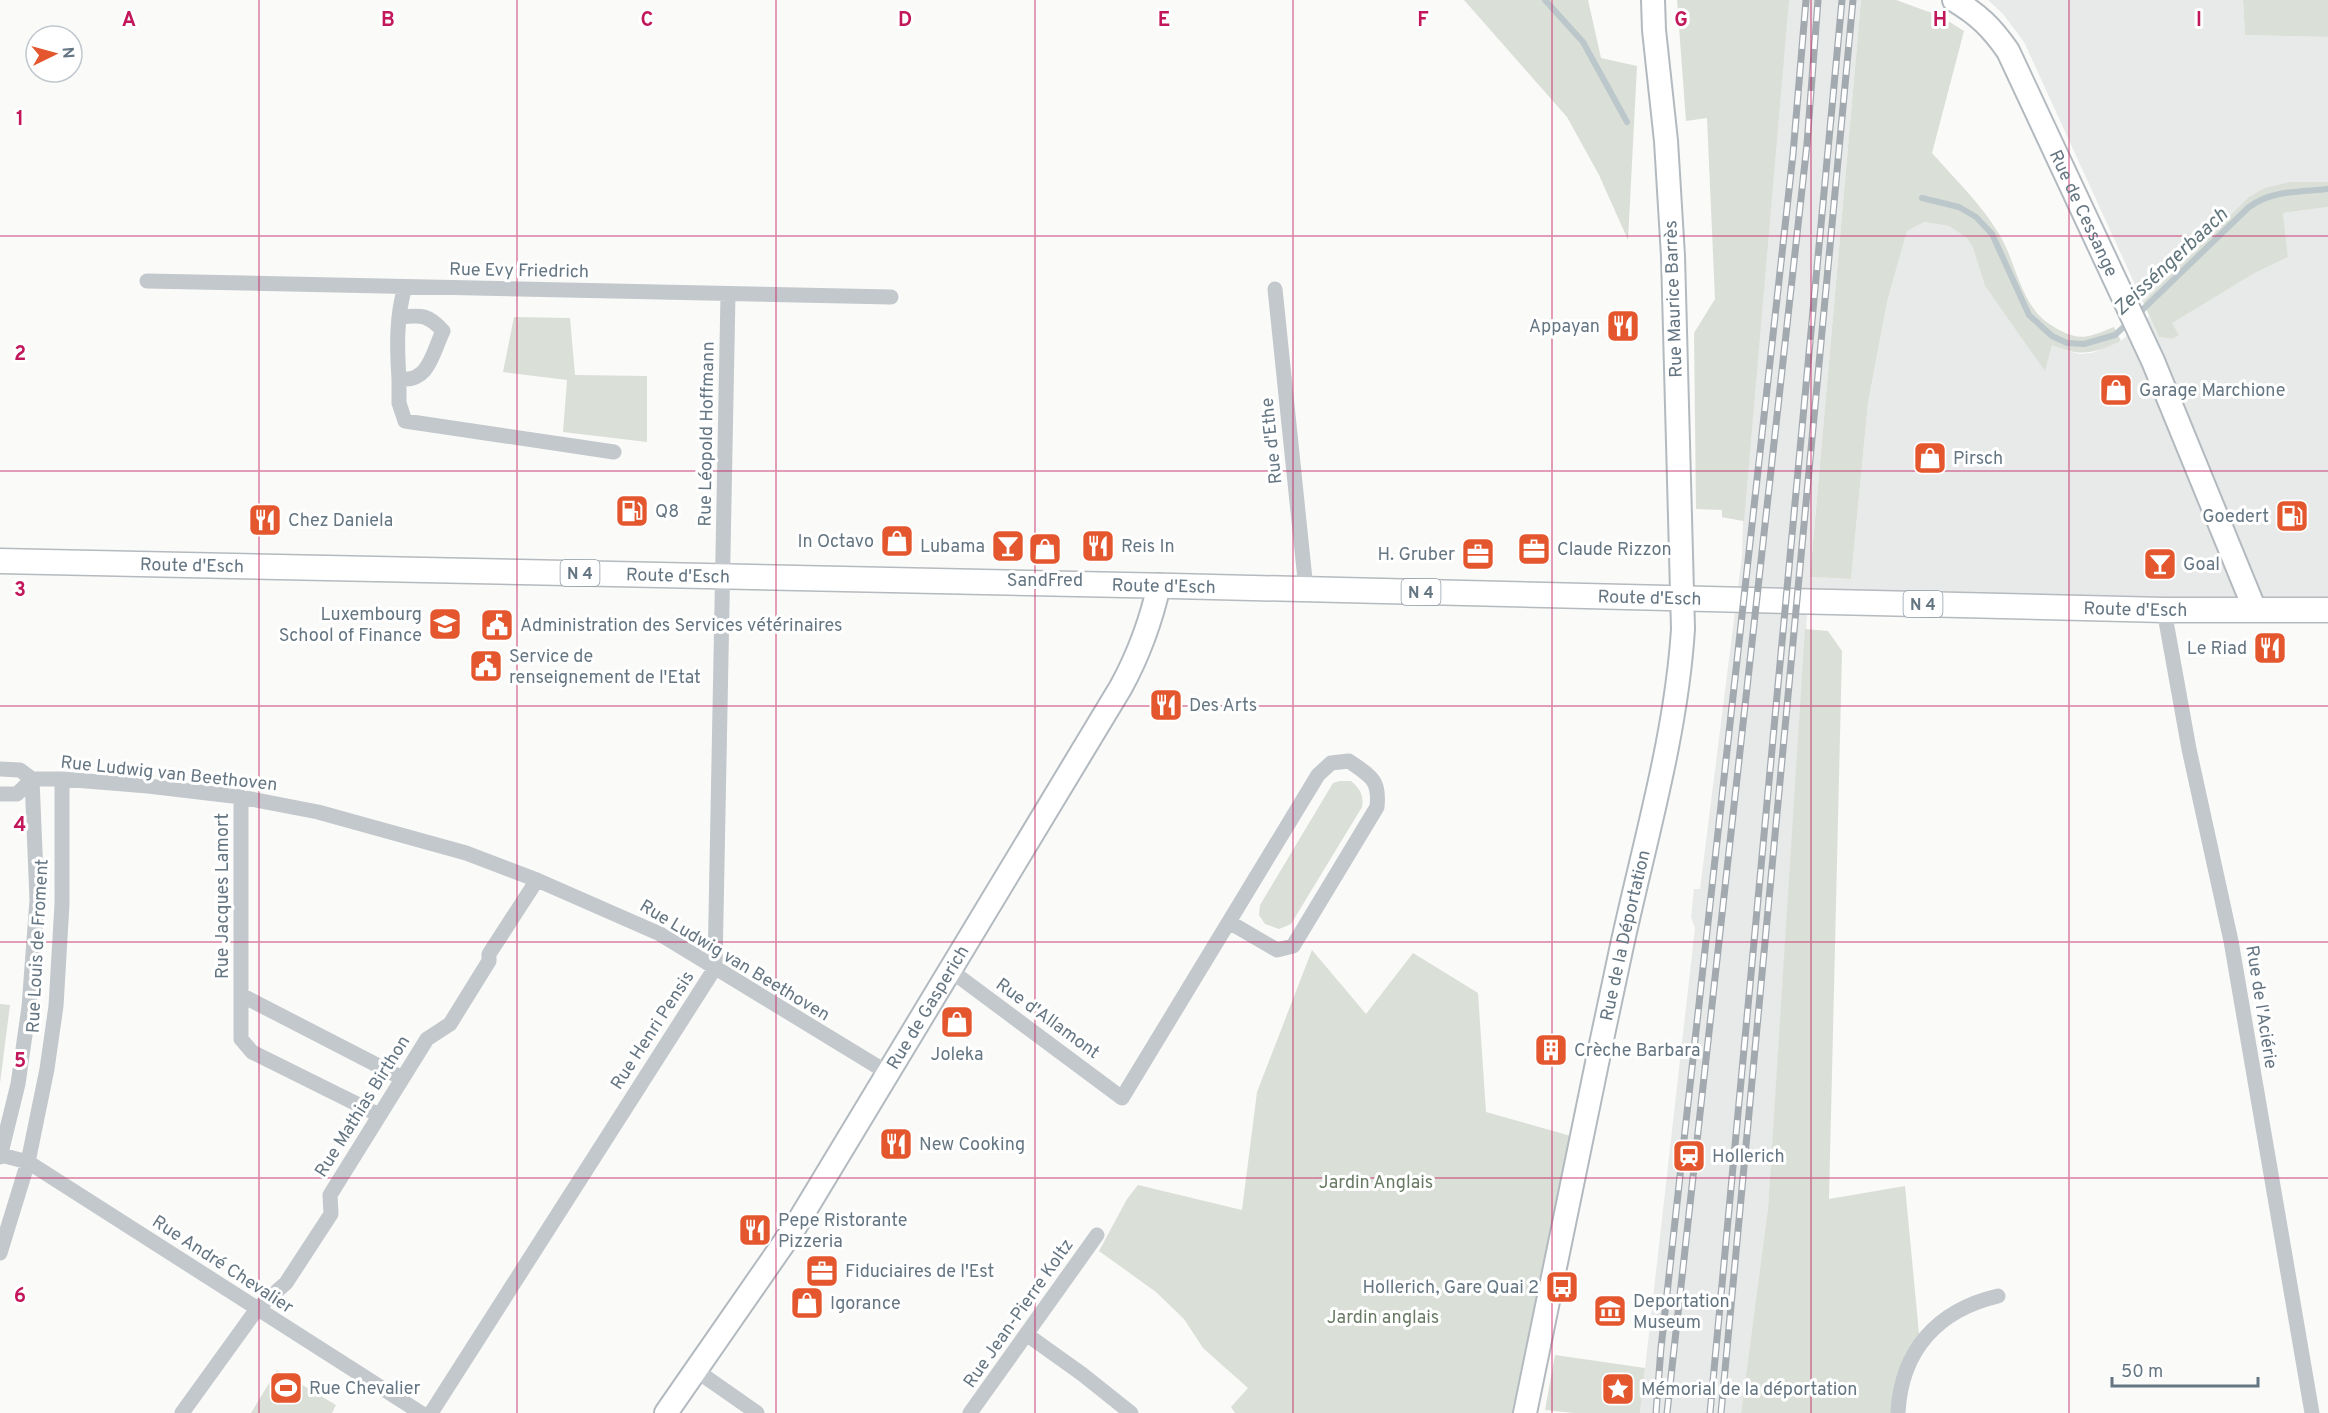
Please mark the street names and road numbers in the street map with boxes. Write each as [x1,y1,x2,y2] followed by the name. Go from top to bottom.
[2043,147,2122,281] street label: Rue de Cessange
[1660,220,1689,378] street label: Rue Maurice Barrès
[449,259,589,284] street label: Rue Evy Friedrich
[694,341,721,527] street label: Rue Léopold Hoffmann
[1257,396,1288,485] street label: Rue d'Ethe
[140,554,244,579] street label: Route d'Esch
[560,560,600,586] road number: N 4
[626,564,730,590] street label: Route d'Esch
[1111,575,1216,600] street label: Route d'Esch
[1402,579,1440,605] road number: N 4
[1597,586,1702,612] street label: Route d'Esch
[1904,591,1942,617] road number: N 4
[2083,598,2188,623] street label: Route d'Esch
[59,752,278,797] street label: Rue Ludwig van Beethoven
[212,813,235,979] street label: Rue Jacques Lamort
[1596,848,1657,1023] street label: Rue de la Déportation
[22,858,55,1034] street label: Rue Louis de Froment
[635,895,834,1027] street label: Rue Ludwig van Beethoven
[883,942,975,1074] street label: Rue de Gasperich
[2239,944,2282,1071] street label: Rue de l'Aciérie
[606,967,700,1095] street label: Rue Henri Pensis
[991,974,1104,1065] street label: Rue d'Allamont
[310,1032,416,1182] street label: Rue Mathias Birthon
[147,1211,297,1320] street label: Rue André Chevalier
[959,1235,1079,1393] street label: Rue Jean-Pierre Koltz

